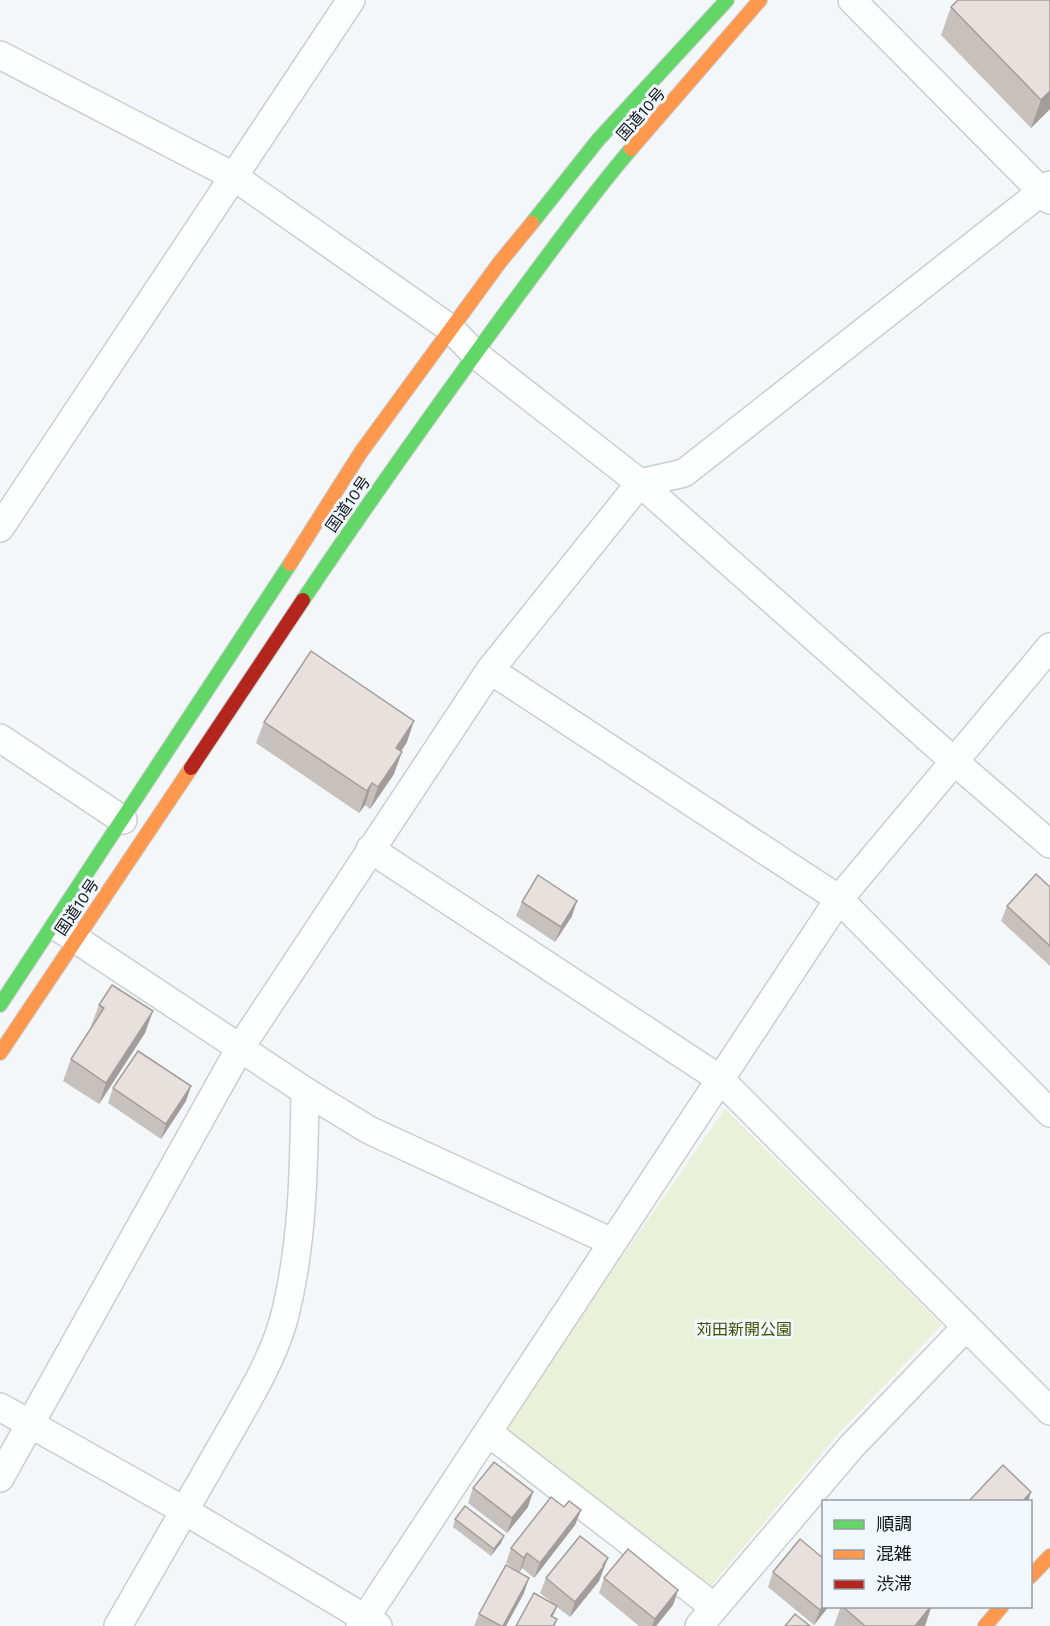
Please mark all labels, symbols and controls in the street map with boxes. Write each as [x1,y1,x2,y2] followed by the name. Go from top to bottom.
[613,84,669,144] street label: 国道10号
[322,472,374,536] street label: 国道10号
[51,875,103,939] street label: 国道10号
[696,1320,792,1339] park label: 苅田新開公園
[822,1500,1032,1608] legend
[876,1513,912,1534] text: 順調
[876,1543,912,1564] text: 混雑
[876,1573,912,1594] text: 渋滞

